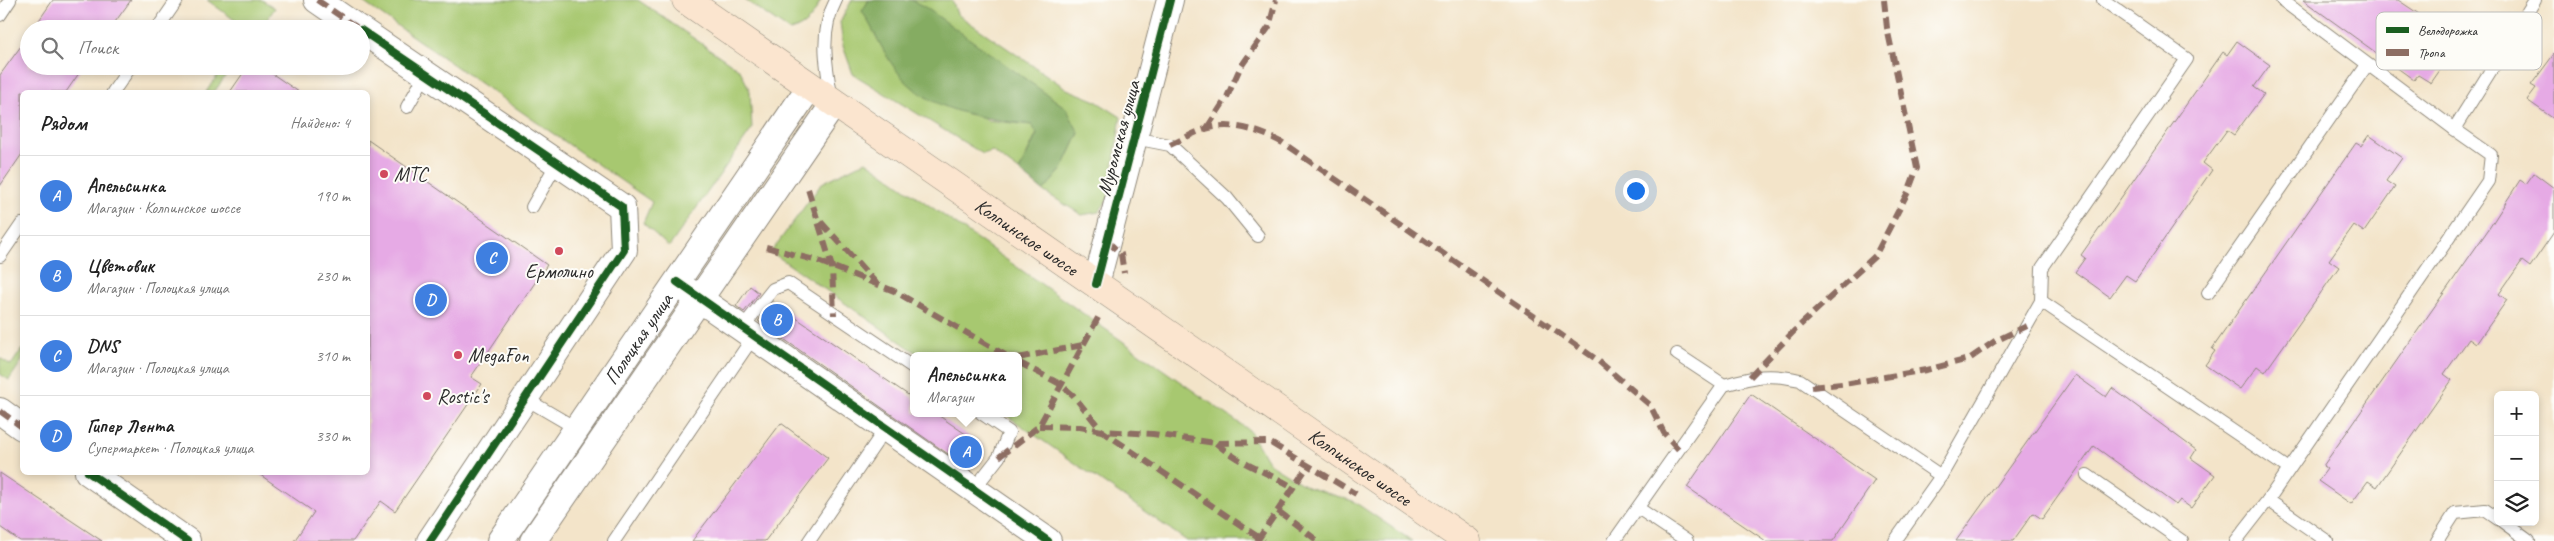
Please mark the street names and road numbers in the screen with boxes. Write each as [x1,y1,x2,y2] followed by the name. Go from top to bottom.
[1091,76,1146,199] street label: Муромская улица
[970,193,1084,282] street label: Колпинское шоссе
[598,287,679,389] street label: Полоцкая улица
[1304,423,1417,512] street label: Колпинское шоссе

